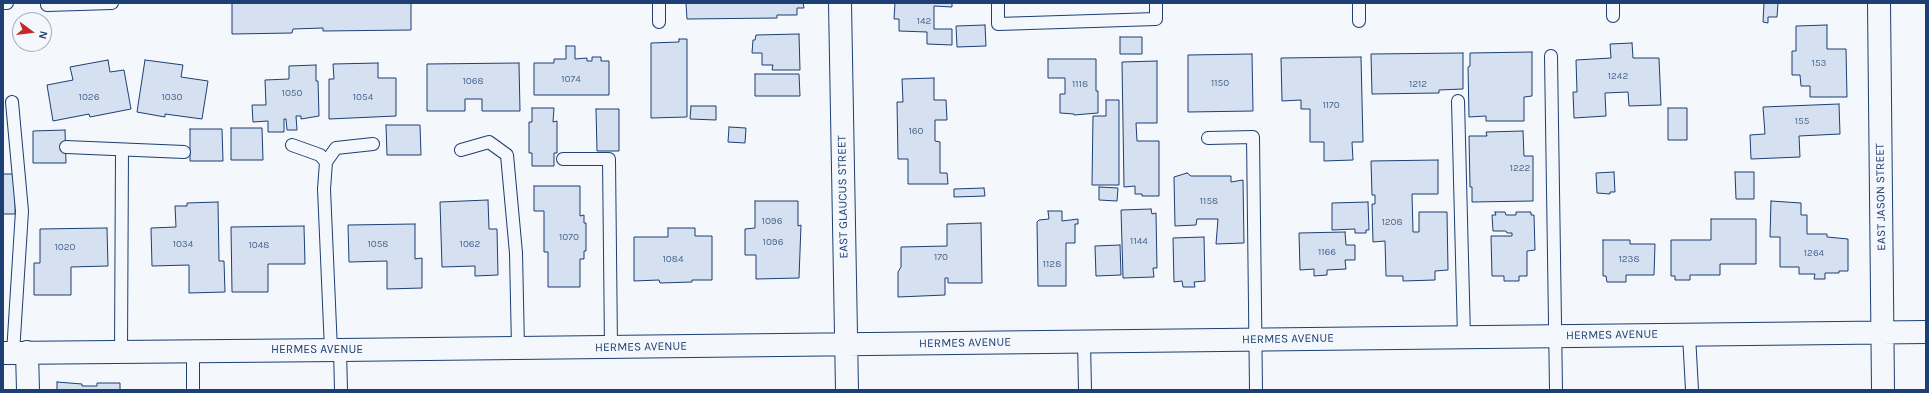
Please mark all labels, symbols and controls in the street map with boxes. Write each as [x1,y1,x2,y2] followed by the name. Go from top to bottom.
[12,12,52,52] north arrow
[917,15,931,27] house number: 142
[36,29,50,40] text: N
[1812,57,1826,69] house number: 153
[1608,70,1628,82] house number: 1242
[561,73,581,85] house number: 1074
[462,75,484,87] house number: 1068
[1211,77,1229,89] house number: 1150
[1072,78,1088,90] house number: 1118
[1409,78,1427,90] house number: 1212
[282,87,302,99] house number: 1050
[79,91,99,103] house number: 1026
[161,91,183,103] house number: 1030
[353,91,373,103] house number: 1054
[1322,99,1340,111] house number: 1170
[1795,115,1809,127] house number: 155
[909,125,923,137] house number: 160
[835,135,851,259] street label: EAST GLAUCUS STREET
[1873,143,1889,251] street label: EAST JASON STREET
[1510,162,1530,174] house number: 1222
[1200,195,1218,207] house number: 1158
[762,215,782,227] house number: 1096
[1381,216,1403,228] house number: 1208
[559,231,579,243] house number: 1070
[1130,235,1148,247] house number: 1144
[763,236,783,248] house number: 1096
[173,238,193,250] house number: 1034
[367,238,389,250] house number: 1058
[460,238,480,250] house number: 1062
[249,239,269,251] house number: 1048
[55,241,75,253] house number: 1020
[1318,246,1336,258] house number: 1166
[1804,247,1824,259] house number: 1264
[934,251,948,263] house number: 170
[663,253,683,265] house number: 1084
[1618,253,1640,265] house number: 1238
[1043,258,1061,270] house number: 1128
[1566,327,1658,343] street label: HERMES AVENUE
[1242,331,1334,347] street label: HERMES AVENUE
[919,335,1011,351] street label: HERMES AVENUE
[595,339,687,355] street label: HERMES AVENUE
[271,343,363,357] street label: HERMES AVENUE

